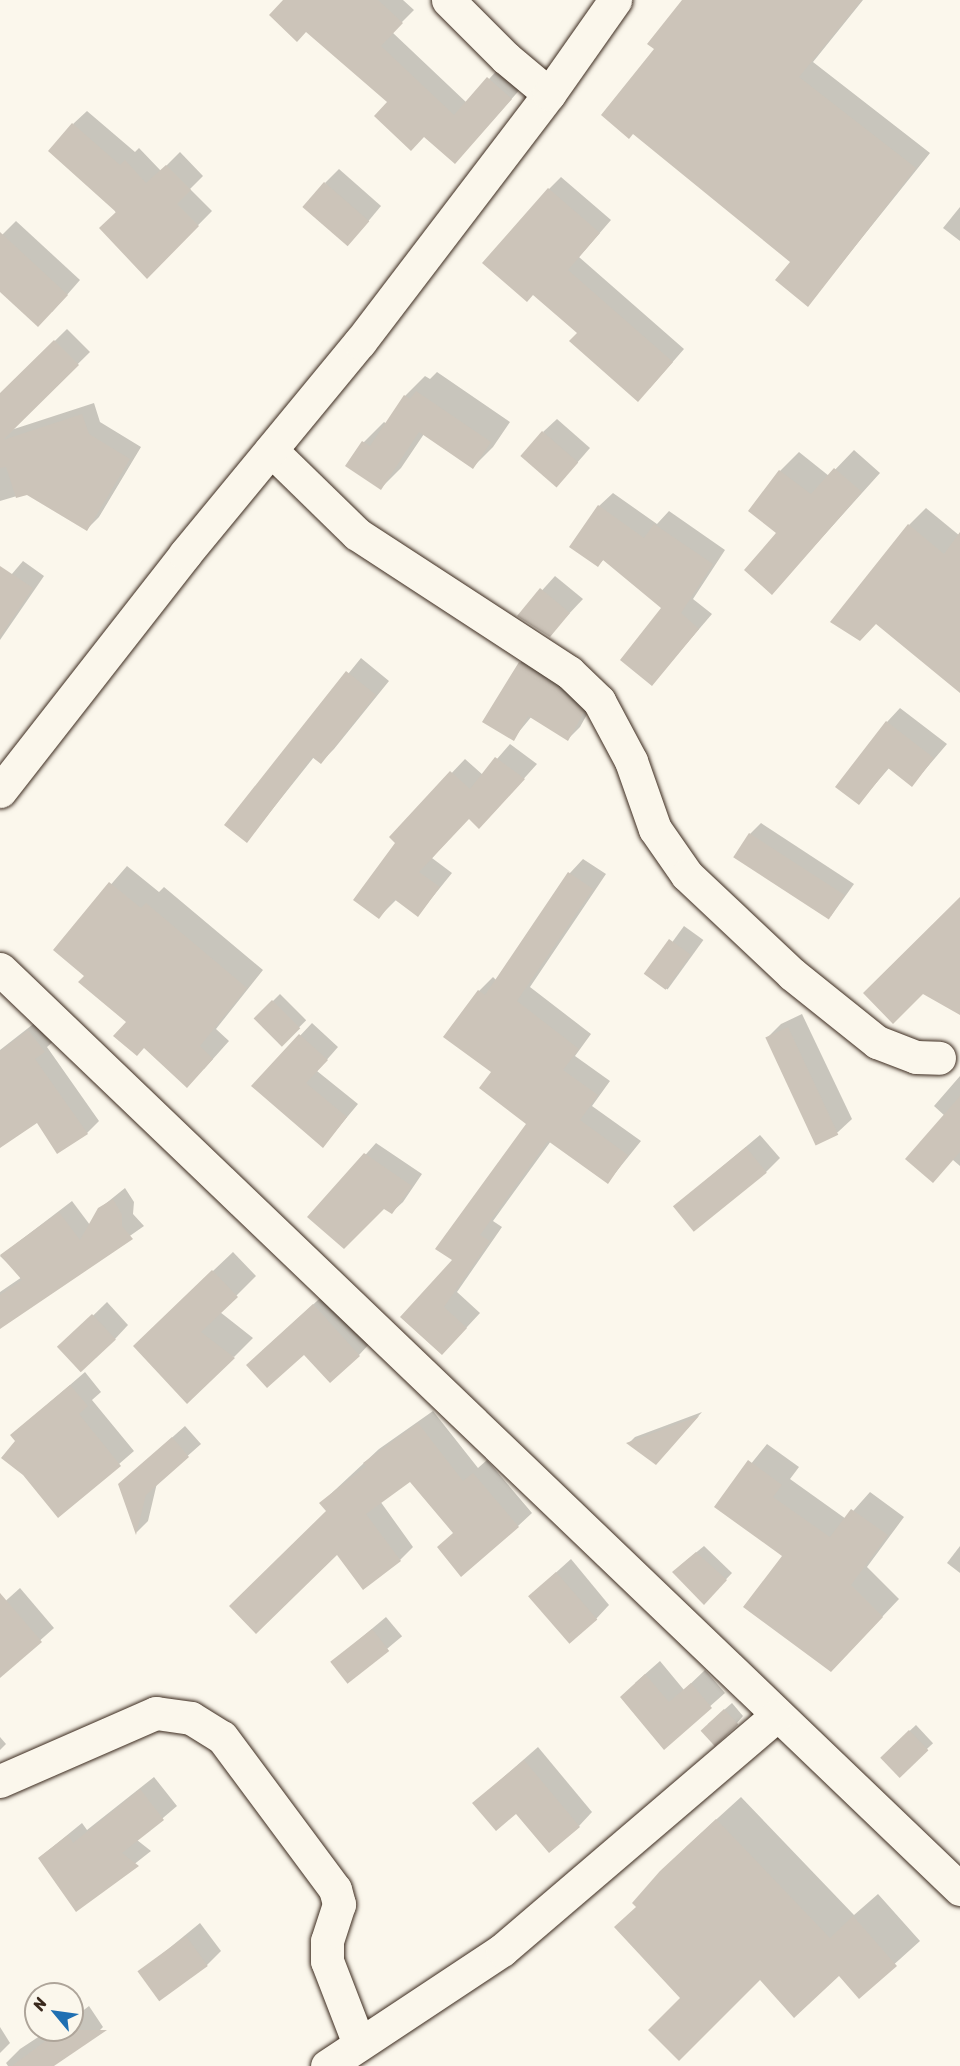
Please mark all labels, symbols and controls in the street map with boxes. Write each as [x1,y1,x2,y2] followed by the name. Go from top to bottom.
[24,1982,84,2042] north arrow
[24,1992,55,2016] text: N

